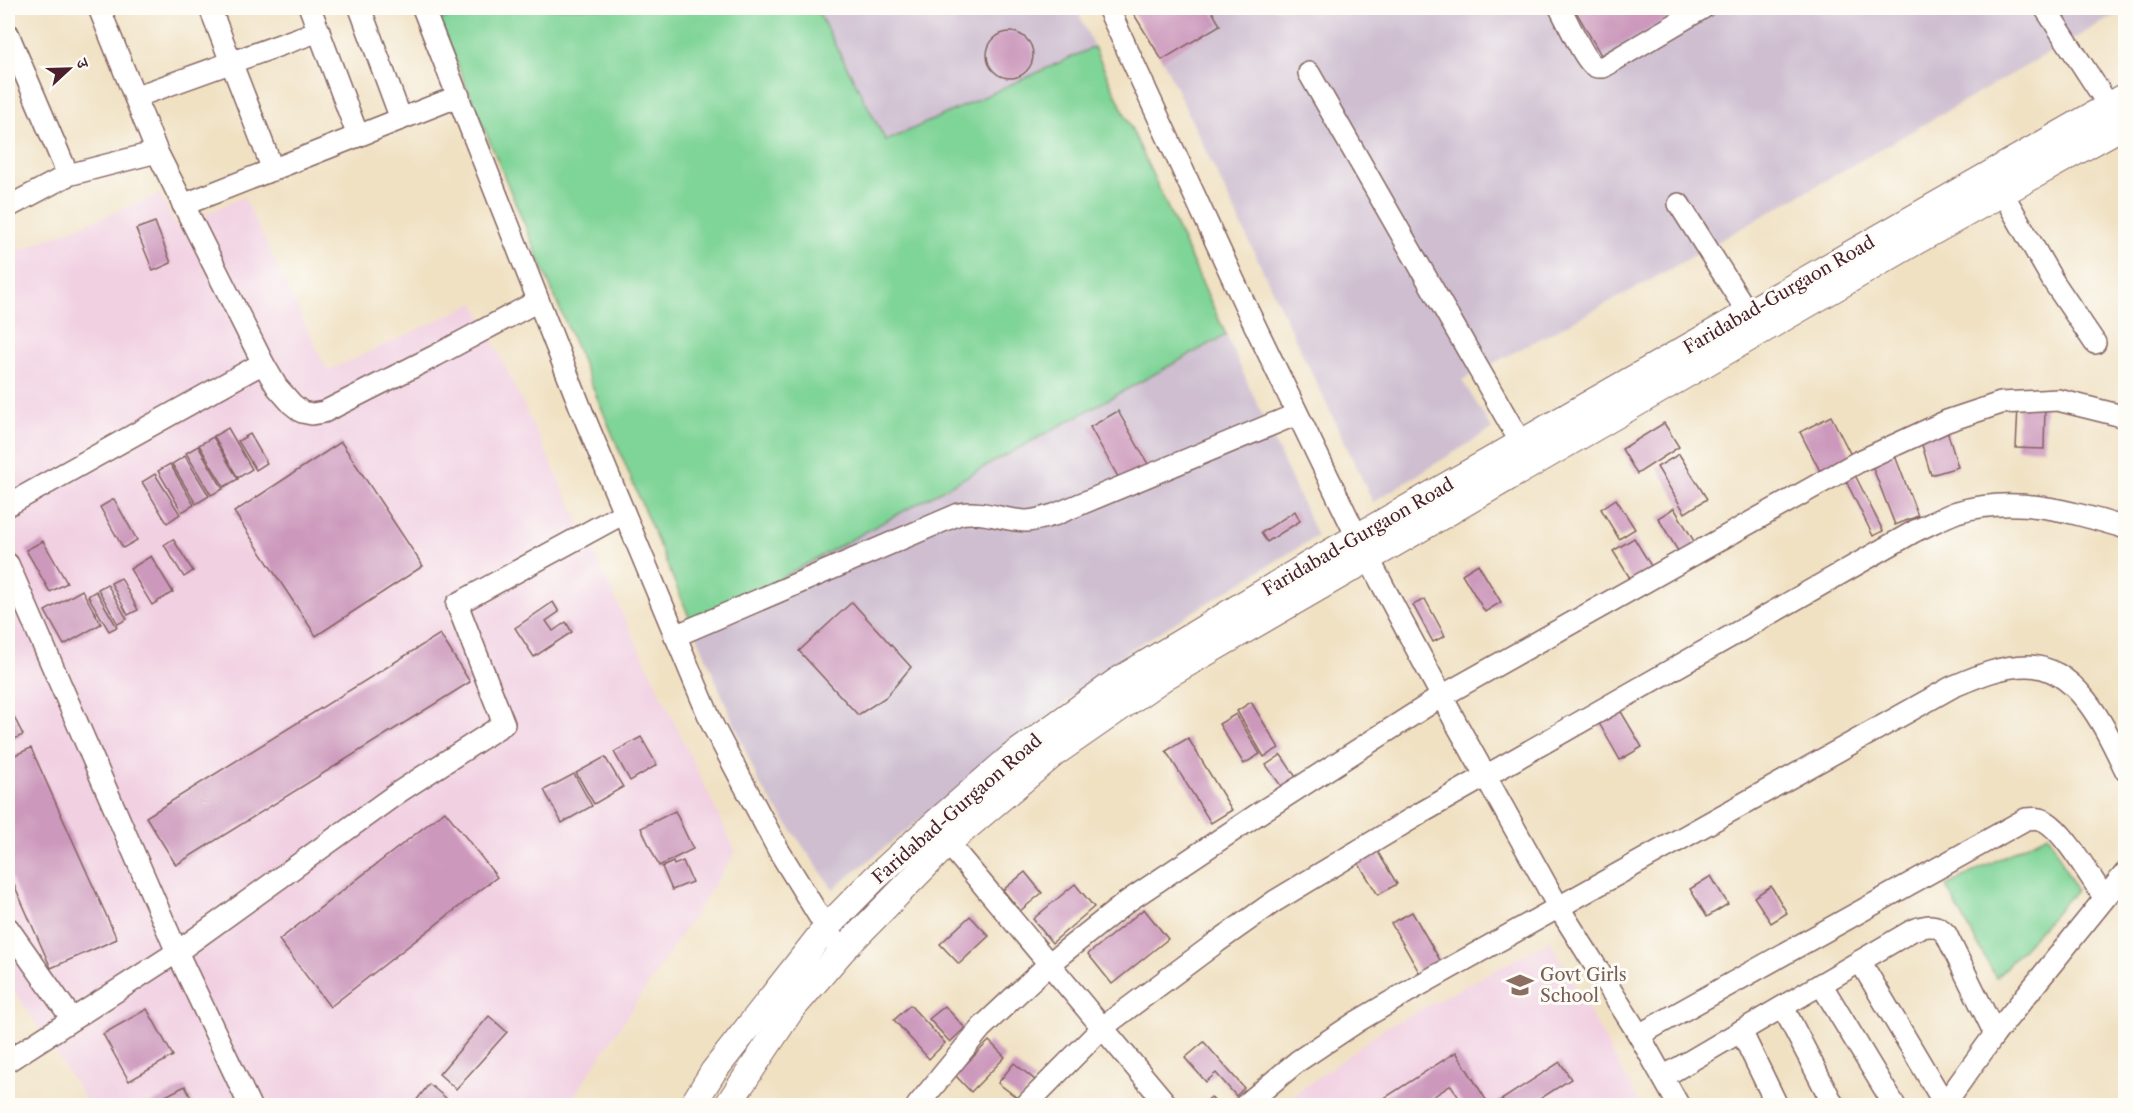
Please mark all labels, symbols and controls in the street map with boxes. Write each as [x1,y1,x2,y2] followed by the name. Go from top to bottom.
[39,39,99,99] north arrow
[72,55,94,73] text: उ
[1679,231,1879,359] street label: Faridabad-Gurgaon Road
[1258,473,1458,601] street label: Faridabad-Gurgaon Road
[868,729,1046,889] street label: Faridabad-Gurgaon Road
[1540,964,1627,1007] place label: Govt Girls School
[1505,970,1535,1000] school or university icon: Govt Girls School

